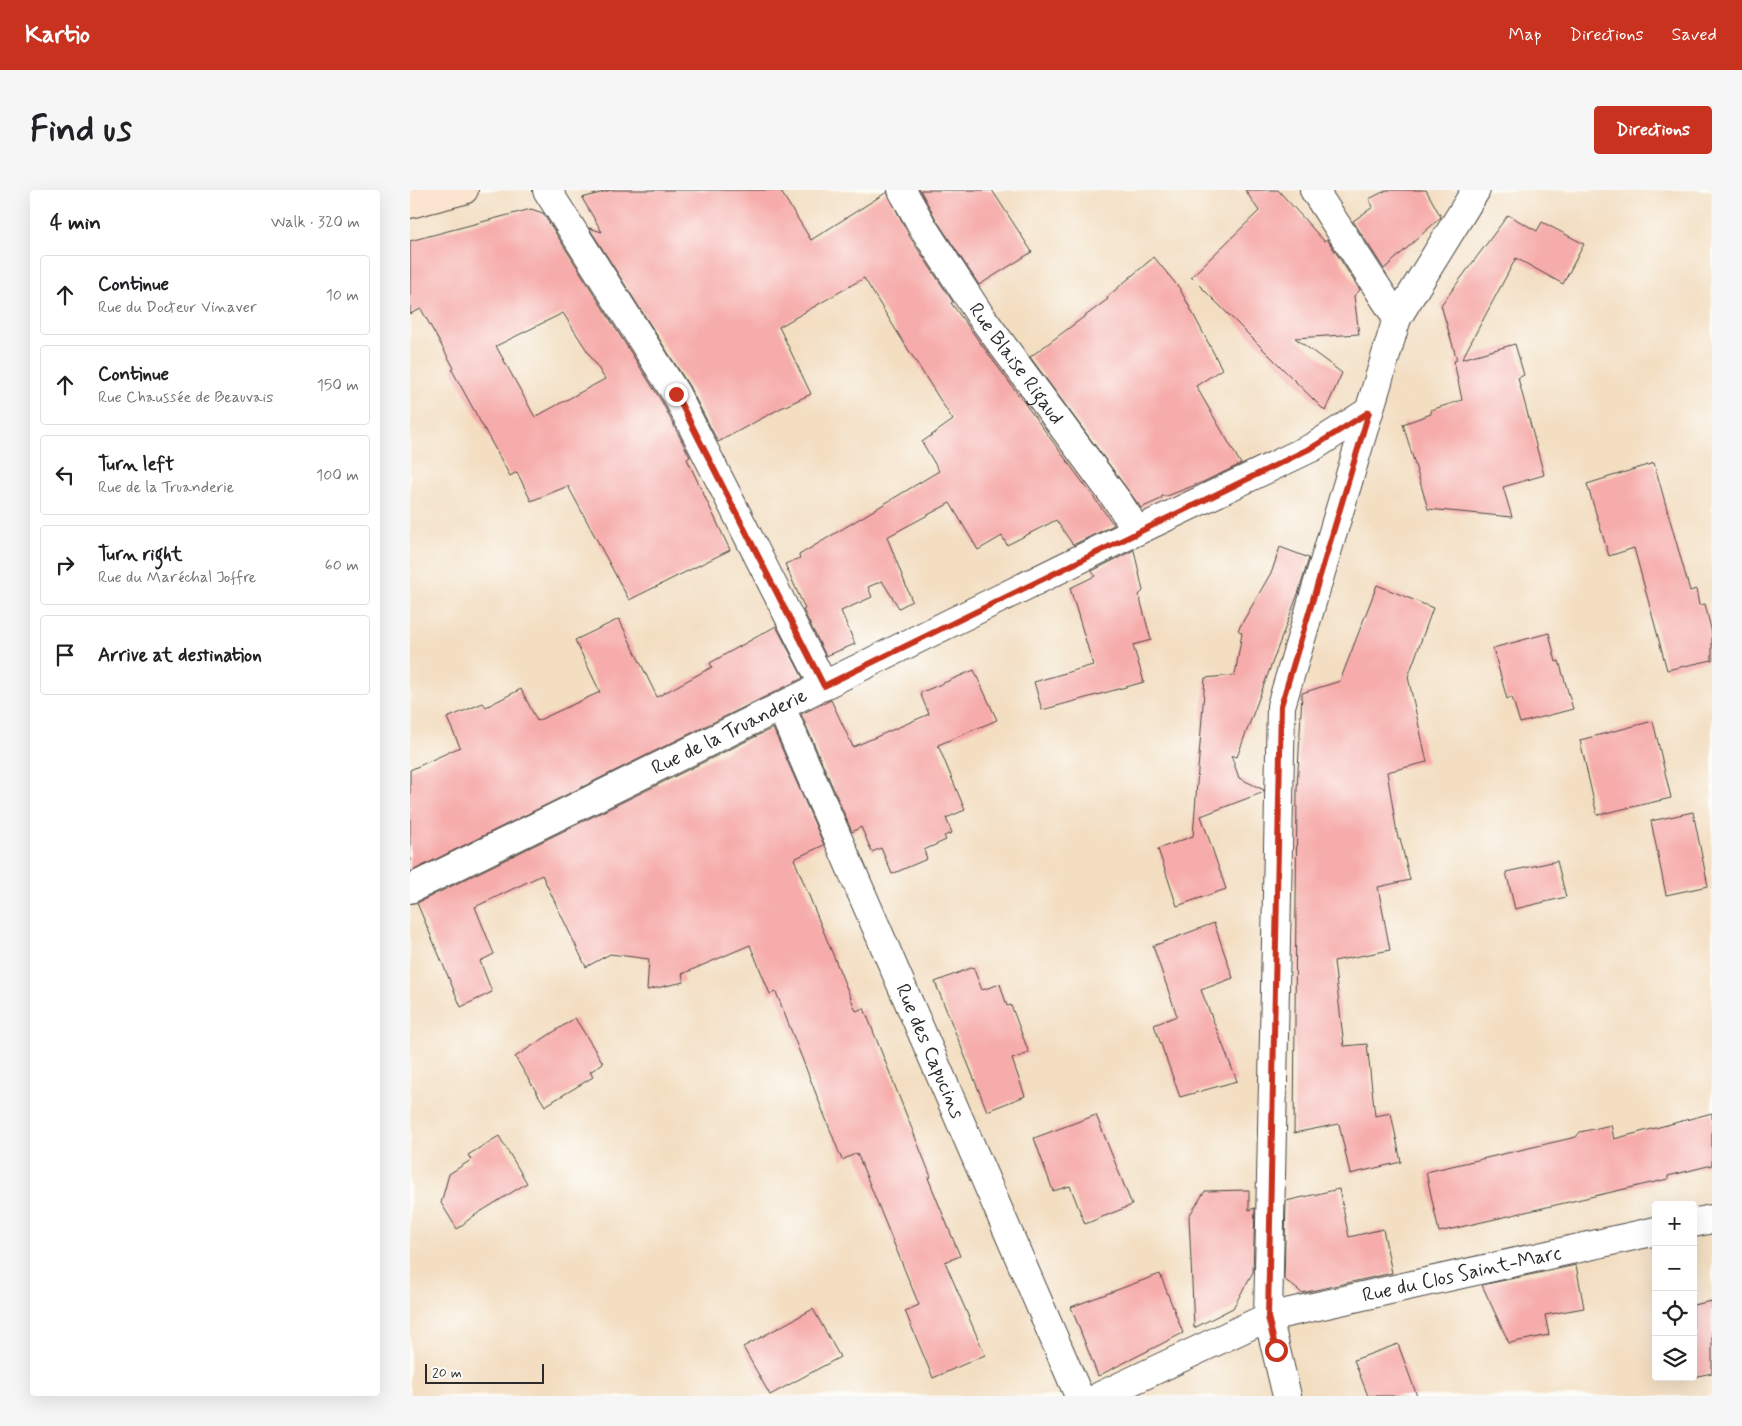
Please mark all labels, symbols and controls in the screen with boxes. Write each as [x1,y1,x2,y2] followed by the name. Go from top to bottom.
[25,20,90,51] text: Kartio
[1509,23,1542,47] text: Map
[1570,23,1644,47] text: Directions
[1672,23,1717,47] text: Saved
[1594,106,1712,154] button: Directions
[30,107,132,153] text: Find us
[50,209,101,237] text: 4 min
[271,212,360,233] text: Walk · 320 m
[98,272,169,297] text: Continue
[51,281,79,309] icon: ahead
[326,285,359,306] text: 10 m
[98,297,257,318] text: Rue du Docteur Vinaver
[962,298,1070,430] street label: Rue Blaise Rigaud
[98,362,169,387] text: Continue
[51,371,79,399] icon: ahead
[317,375,359,396] text: 150 m
[665,383,688,406] route end
[98,387,273,408] text: Rue Chaussée de Beauvais
[98,452,174,477] text: Turn left
[51,461,79,489] icon: left
[316,465,359,486] text: 100 m
[98,477,234,498] text: Rue de la Truanderie
[98,542,182,567] text: Turn right
[51,551,79,579] icon: right
[325,555,359,576] text: 60 m
[98,567,256,588] text: Rue du Maréchal Joffre
[51,641,79,669] icon: arrive
[98,643,262,668] text: Arrive at destination
[647,682,812,782] street label: Rue de la Truanderie
[889,979,971,1123] street label: Rue des Capucins
[1652,1201,1697,1381] map controls
[1652,1201,1697,1246] button: +
[1360,1239,1564,1309] street label: Rue du Clos Saint-Marc
[1652,1246,1697,1291] button: −
[1652,1291,1697,1336] button: locate
[1652,1336,1697,1381] button: layers
[1265,1339,1288,1362] route start
[425,1361,544,1384] scale bar
[432,1364,462,1382] text: 20 m

